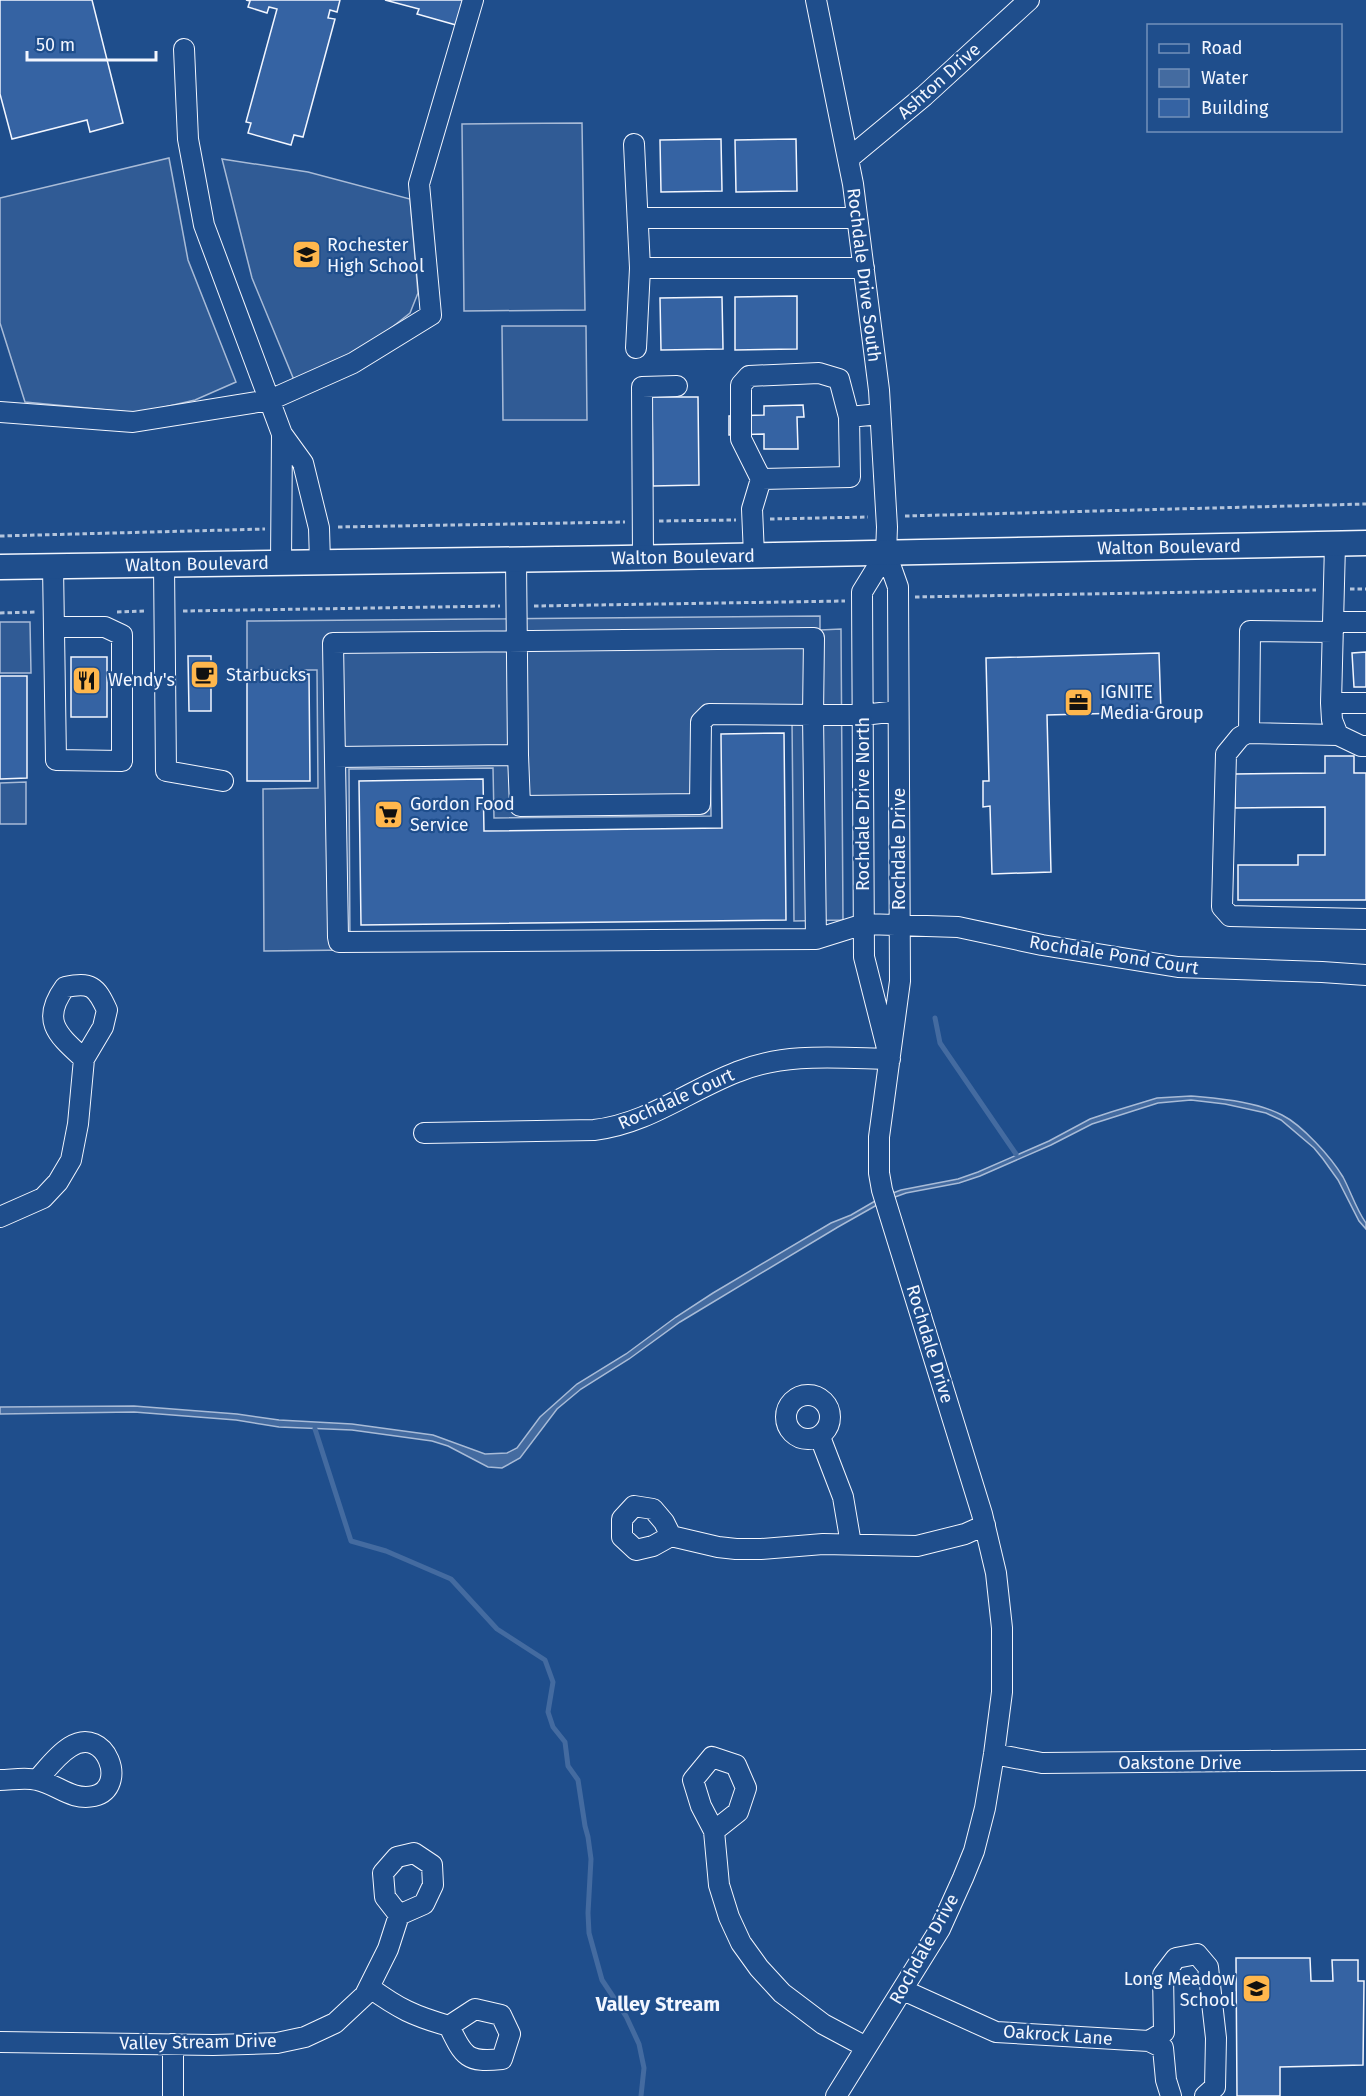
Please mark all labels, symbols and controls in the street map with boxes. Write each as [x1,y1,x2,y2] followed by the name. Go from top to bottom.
[27,24,156,62] scale bar
[1147,24,1342,132] legend
[36,34,75,56] text: 50 m
[1201,37,1243,59] text: Road
[893,38,985,124] street label: Ashton Drive
[1201,67,1248,89] text: Water
[1201,97,1269,119] text: Building
[842,187,886,363] street label: Rochdale Drive South
[327,234,424,277] place label: Rochester High School
[290,239,322,271] school or university icon: Rochester High School
[1097,535,1241,559] street label: Walton Boulevard
[611,545,755,569] street label: Walton Boulevard
[125,552,269,576] street label: Walton Boulevard
[189,659,221,691] cafe icon: Starbucks
[71,664,103,696] restaurant icon: Wendy's
[226,664,306,686] place label: Starbucks
[108,669,175,691] place label: Wendy's
[1100,681,1204,724] place label: IGNITE Media Group
[1063,686,1095,718] office icon: IGNITE Media Group
[852,717,874,891] street label: Rochdale Drive North
[888,788,910,910] street label: Rochdale Drive
[410,793,515,836] place label: Gordon Food Service
[373,798,405,830] supermarket icon: Gordon Food Service
[1028,931,1201,979] street label: Rochdale Pond Court
[615,1063,738,1134] street label: Rochdale Court
[902,1282,958,1406] street label: Rochdale Drive
[1118,1752,1242,1774] street label: Oakstone Drive
[885,1890,963,2008] street label: Rochdale Drive
[1124,1968,1235,2011] place label: Long Meadow School
[1240,1973,1272,2005] school or university icon: Long Meadow School
[595,1992,720,2016] district label: Valley Stream
[1002,2020,1114,2050] street label: Oakrock Lane
[119,2030,277,2054] street label: Valley Stream Drive

